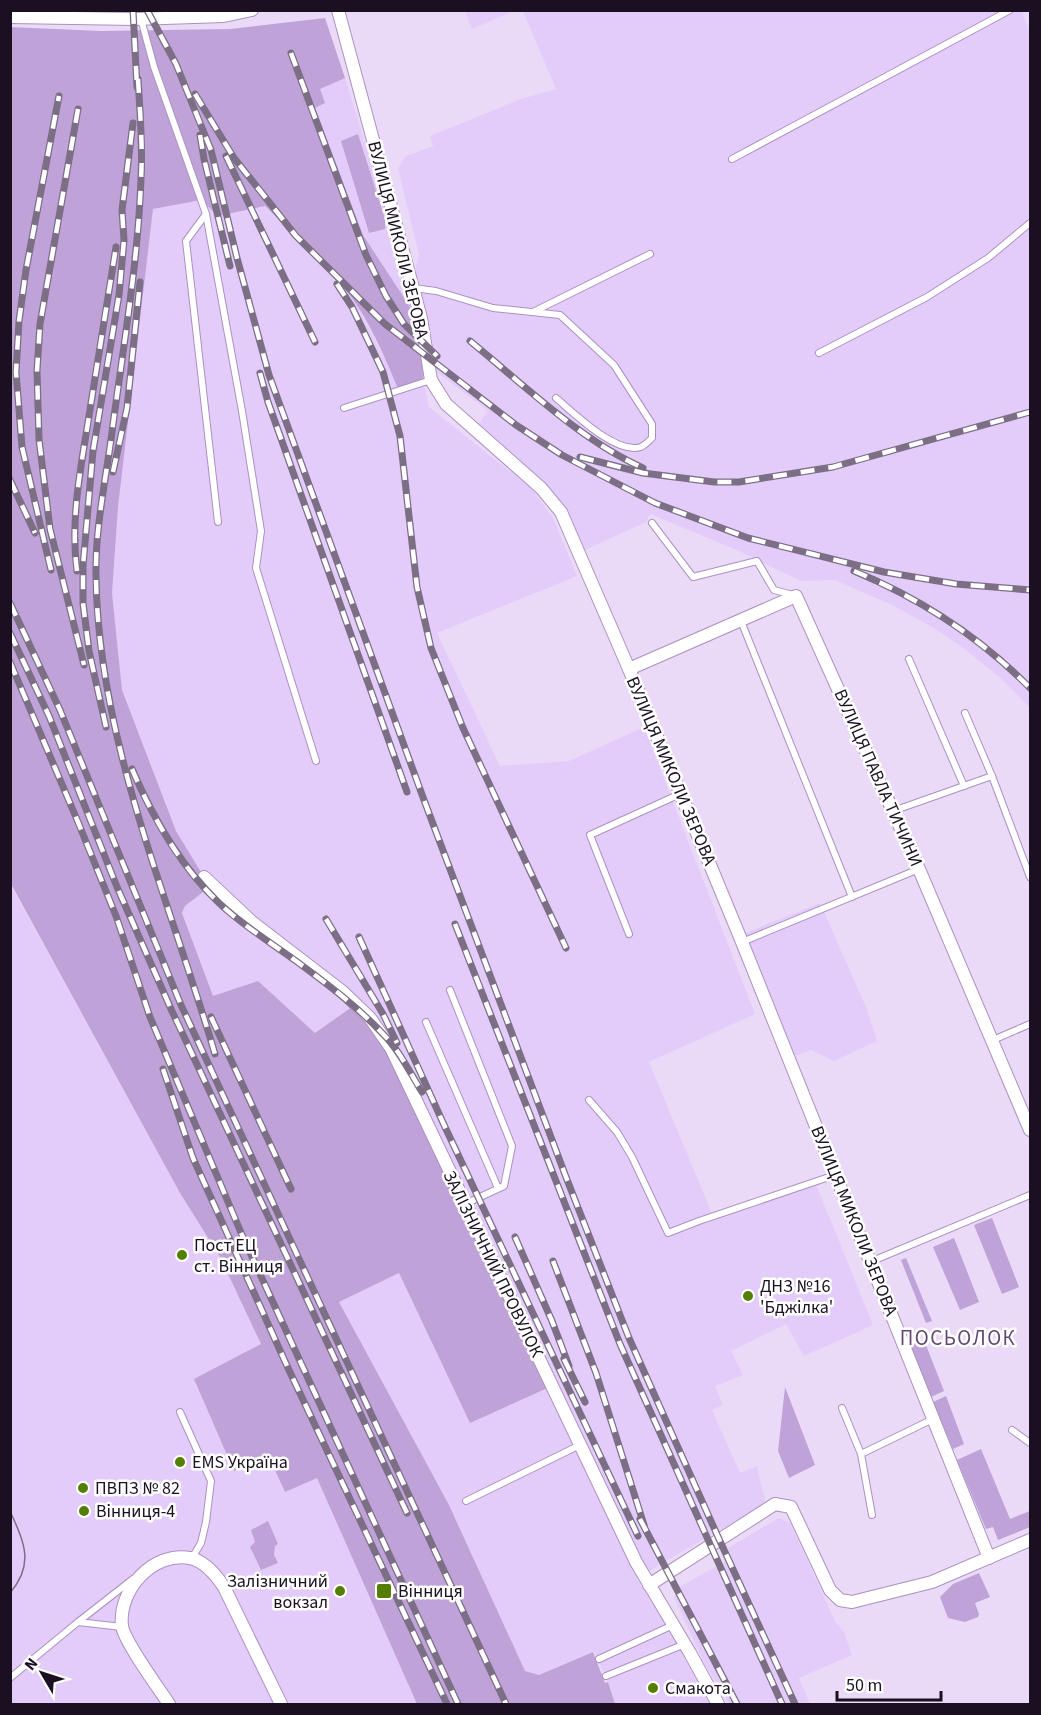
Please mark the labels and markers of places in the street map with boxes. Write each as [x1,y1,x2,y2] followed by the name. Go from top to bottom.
[194,1233,283,1279] place label: Пост ЕЦ ст. Вінниця
[175,1248,189,1262] marker: Пост ЕЦ ст. Вінниця
[760,1274,833,1320] place label: ДНЗ №16 'Бджілка'
[741,1289,755,1303] marker: ДНЗ №16 'Бджілка'
[192,1450,288,1475] place label: EMS Україна
[173,1455,187,1469] marker: EMS Україна
[95,1476,180,1501] place label: ПВПЗ № 82
[76,1481,90,1495] marker: ПВПЗ № 82
[96,1499,175,1524] place label: Вінниця-4
[77,1504,91,1518] marker: Вінниця-4
[227,1569,328,1615] place label: Залізничний вокзал
[398,1579,463,1604] place label: Вінниця
[375,1582,393,1600] marker: Вінниця
[333,1584,347,1598] marker: Залізничний вокзал
[665,1676,731,1701] place label: Смакота
[646,1681,660,1695] marker: Смакота

